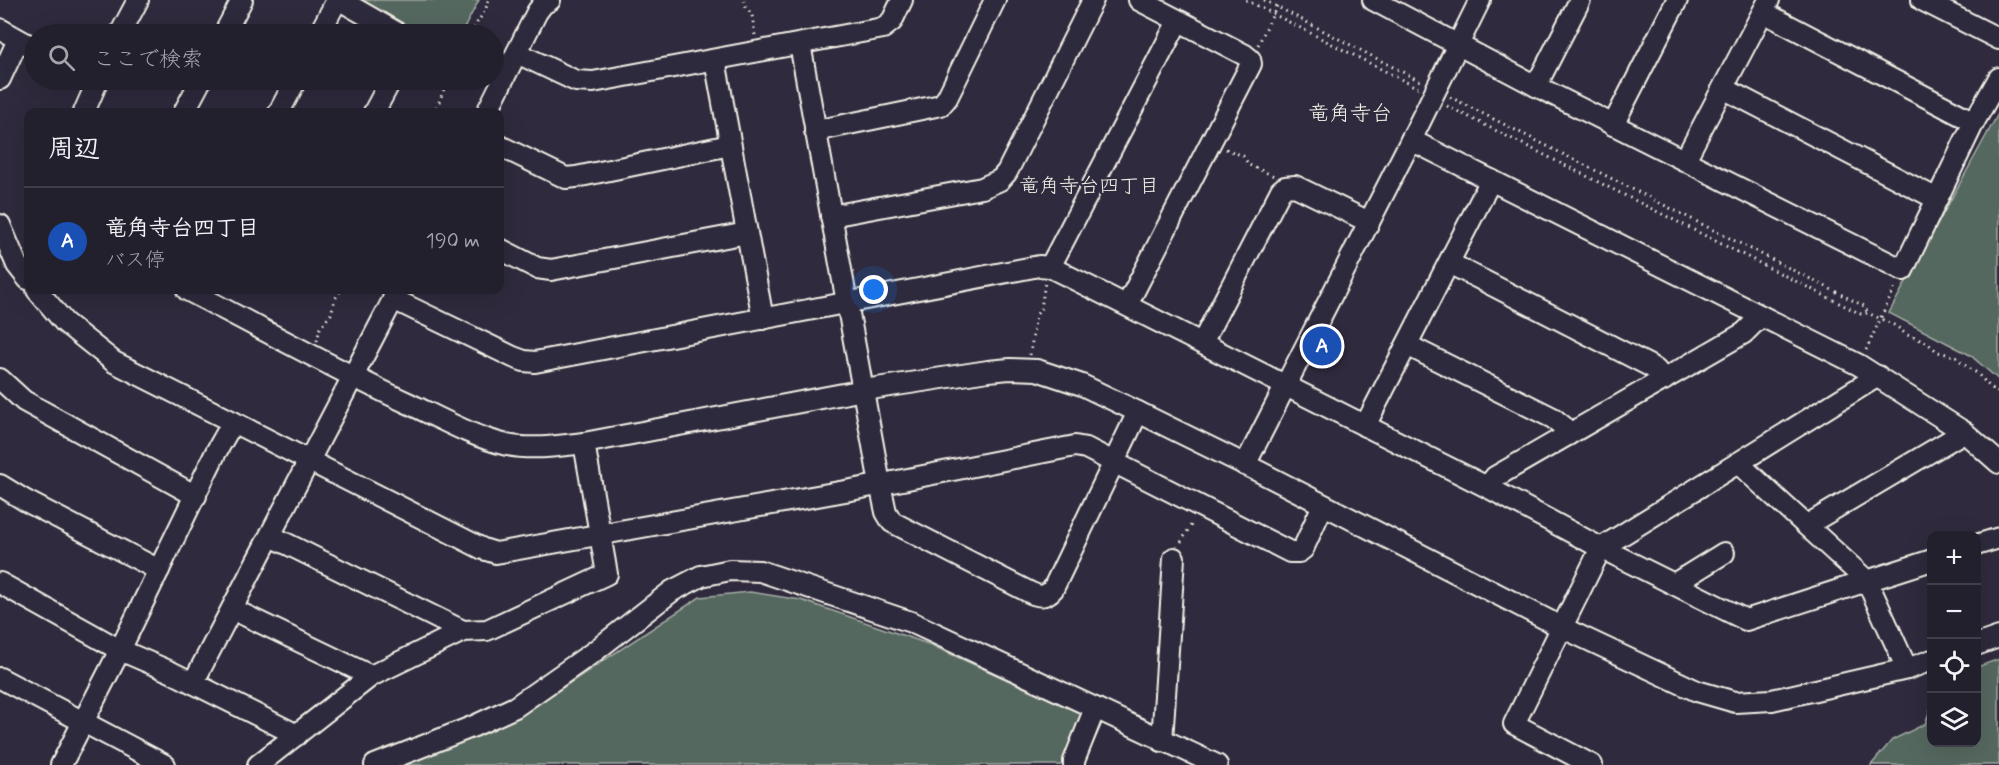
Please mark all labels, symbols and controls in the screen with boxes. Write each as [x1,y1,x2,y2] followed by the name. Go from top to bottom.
[24,24,504,90] search box
[45,41,78,74] icon: search
[93,46,203,74] text: ここで検索
[1308,100,1392,128] district label: 竜角寺台
[48,133,100,167] text: 周辺
[1019,173,1159,200] district label: 竜角寺台四丁目
[105,215,259,243] text: 竜角寺台四丁目
[61,228,74,255] text: A
[426,228,480,255] text: 190 m
[105,247,165,274] text: バス停
[859,275,888,304] your location
[1302,324,1342,368] pin: A
[1927,531,1981,747] map controls
[1927,531,1981,585] button: +
[1927,585,1981,639] button: −
[1927,639,1981,693] button: locate
[1927,693,1981,747] button: layers

